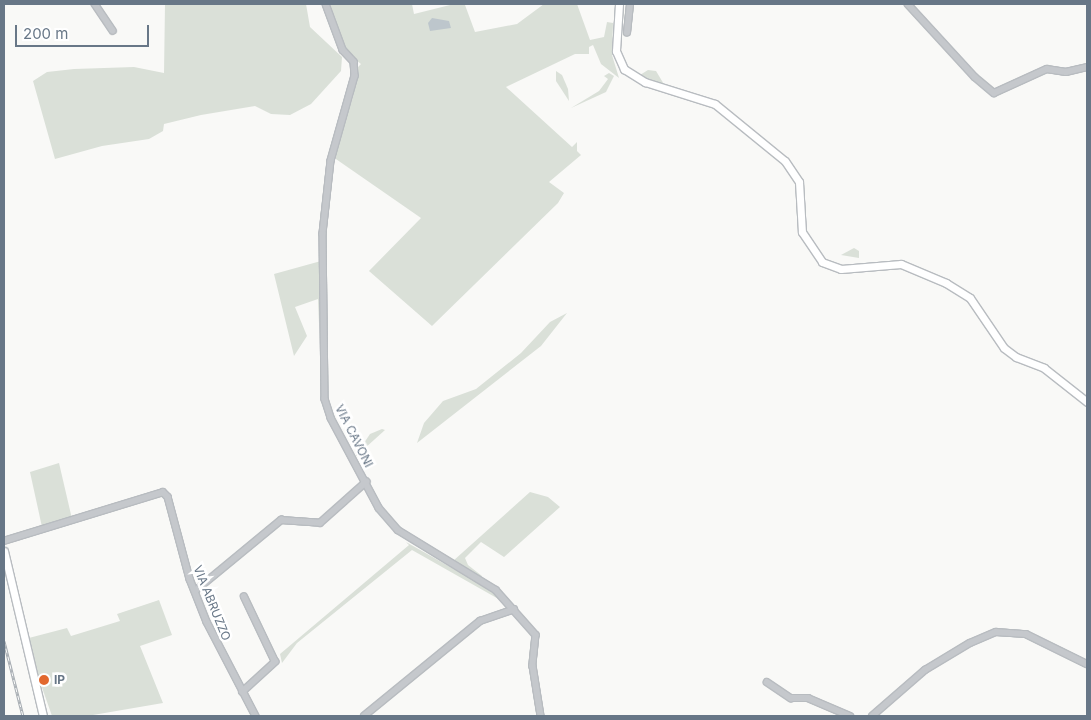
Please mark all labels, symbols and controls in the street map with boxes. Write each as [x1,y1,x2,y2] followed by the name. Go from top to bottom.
[18,15,151,47] scale bar
[23,24,68,43] text: 200 m
[332,402,376,470] street label: VIA CAVONI
[190,563,234,643] street label: VIA ABRUZZO
[54,673,65,687] place label: IP
[38,674,50,686] marker: IP

